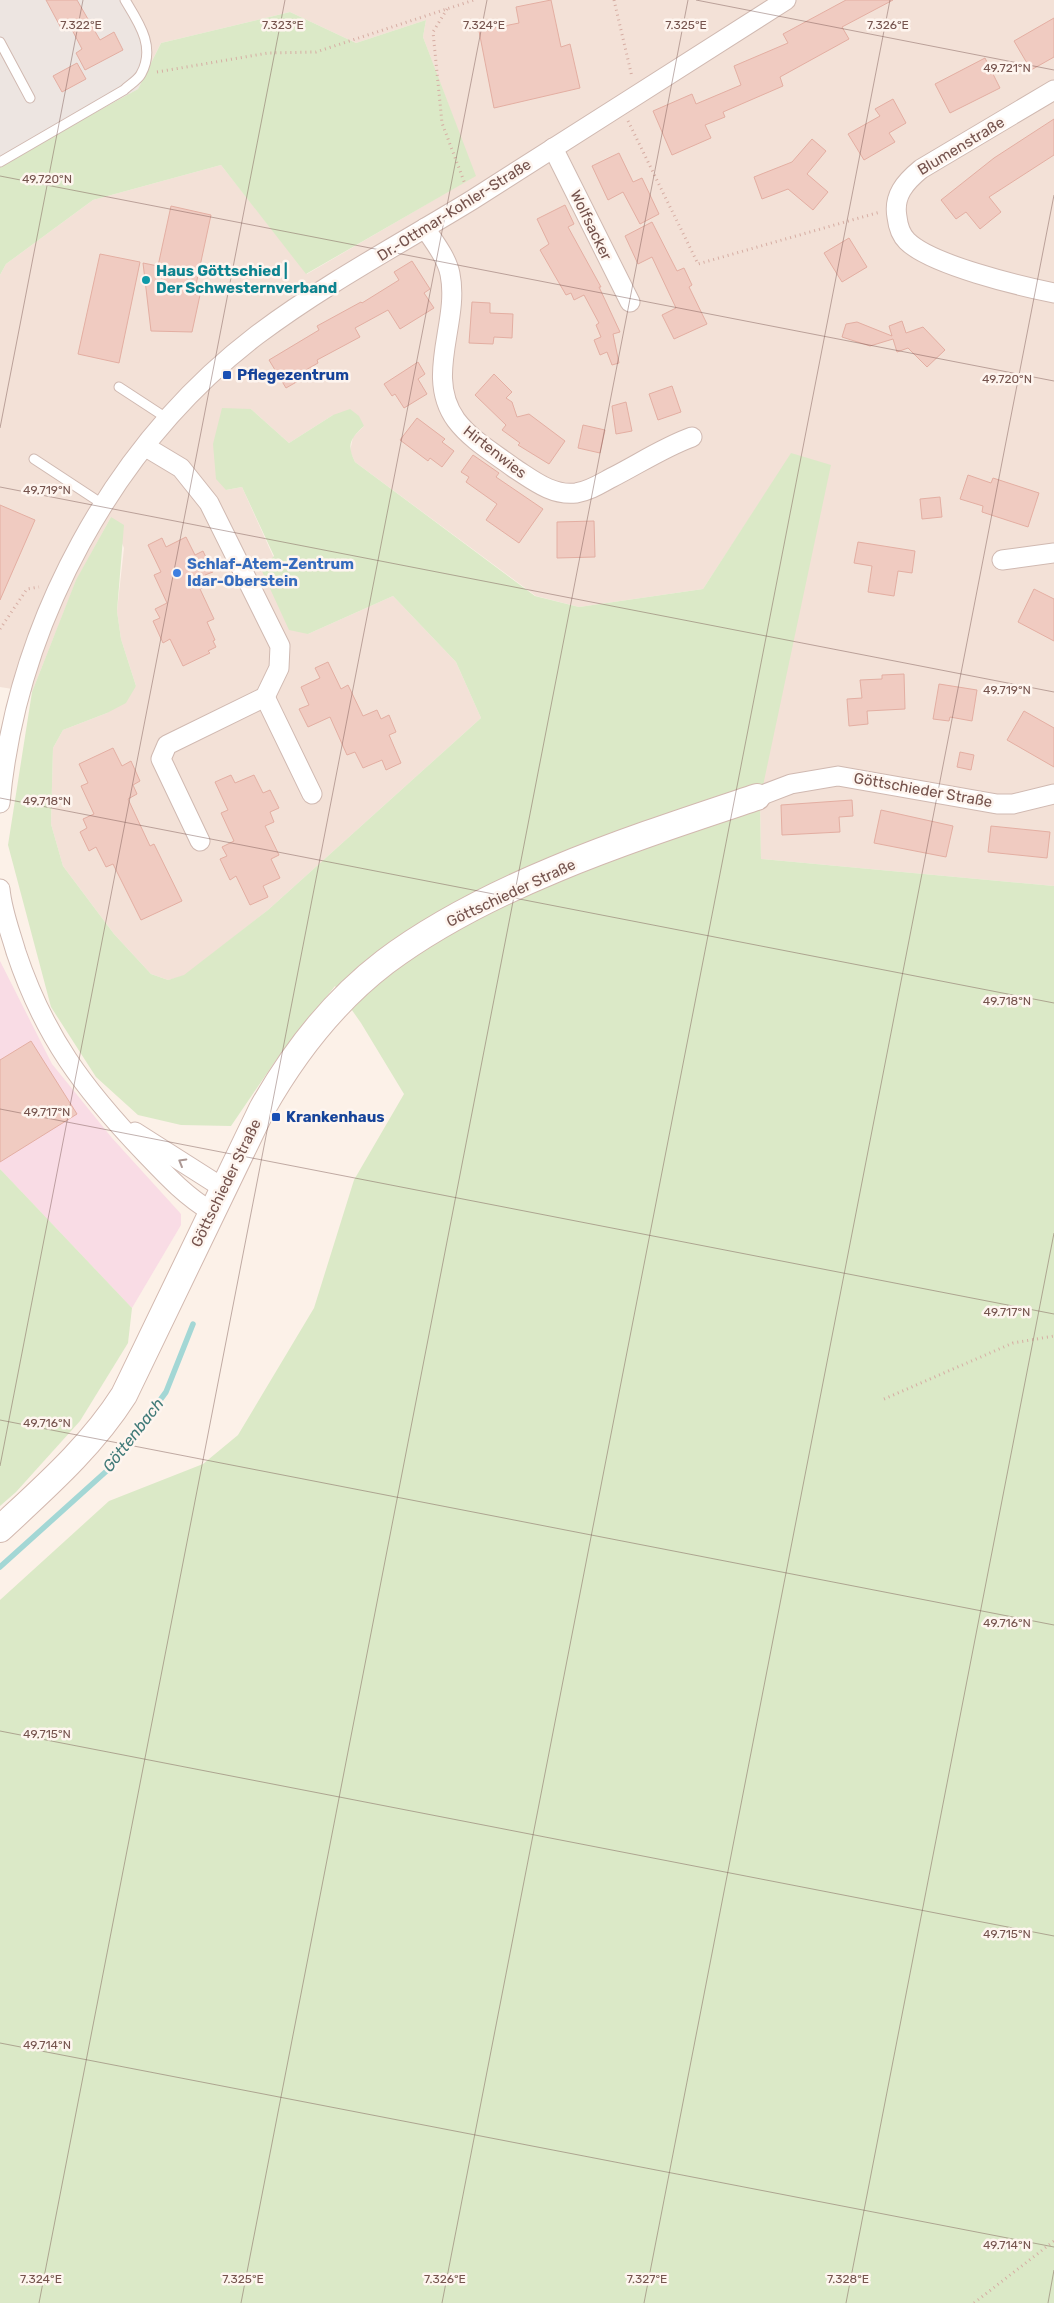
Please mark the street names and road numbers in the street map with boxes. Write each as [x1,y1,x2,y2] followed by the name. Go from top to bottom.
[914,113,1008,179] street label: Blumenstraße
[374,155,534,265] street label: Dr.-Ottmar-Kohler-Straße
[566,187,616,263] street label: Wolfsacker
[460,422,530,482] street label: Hirtenwies
[852,769,994,811] street label: Göttschieder Straße
[444,855,578,931] street label: Göttschieder Straße
[187,1116,265,1250] street label: Göttschieder Straße

